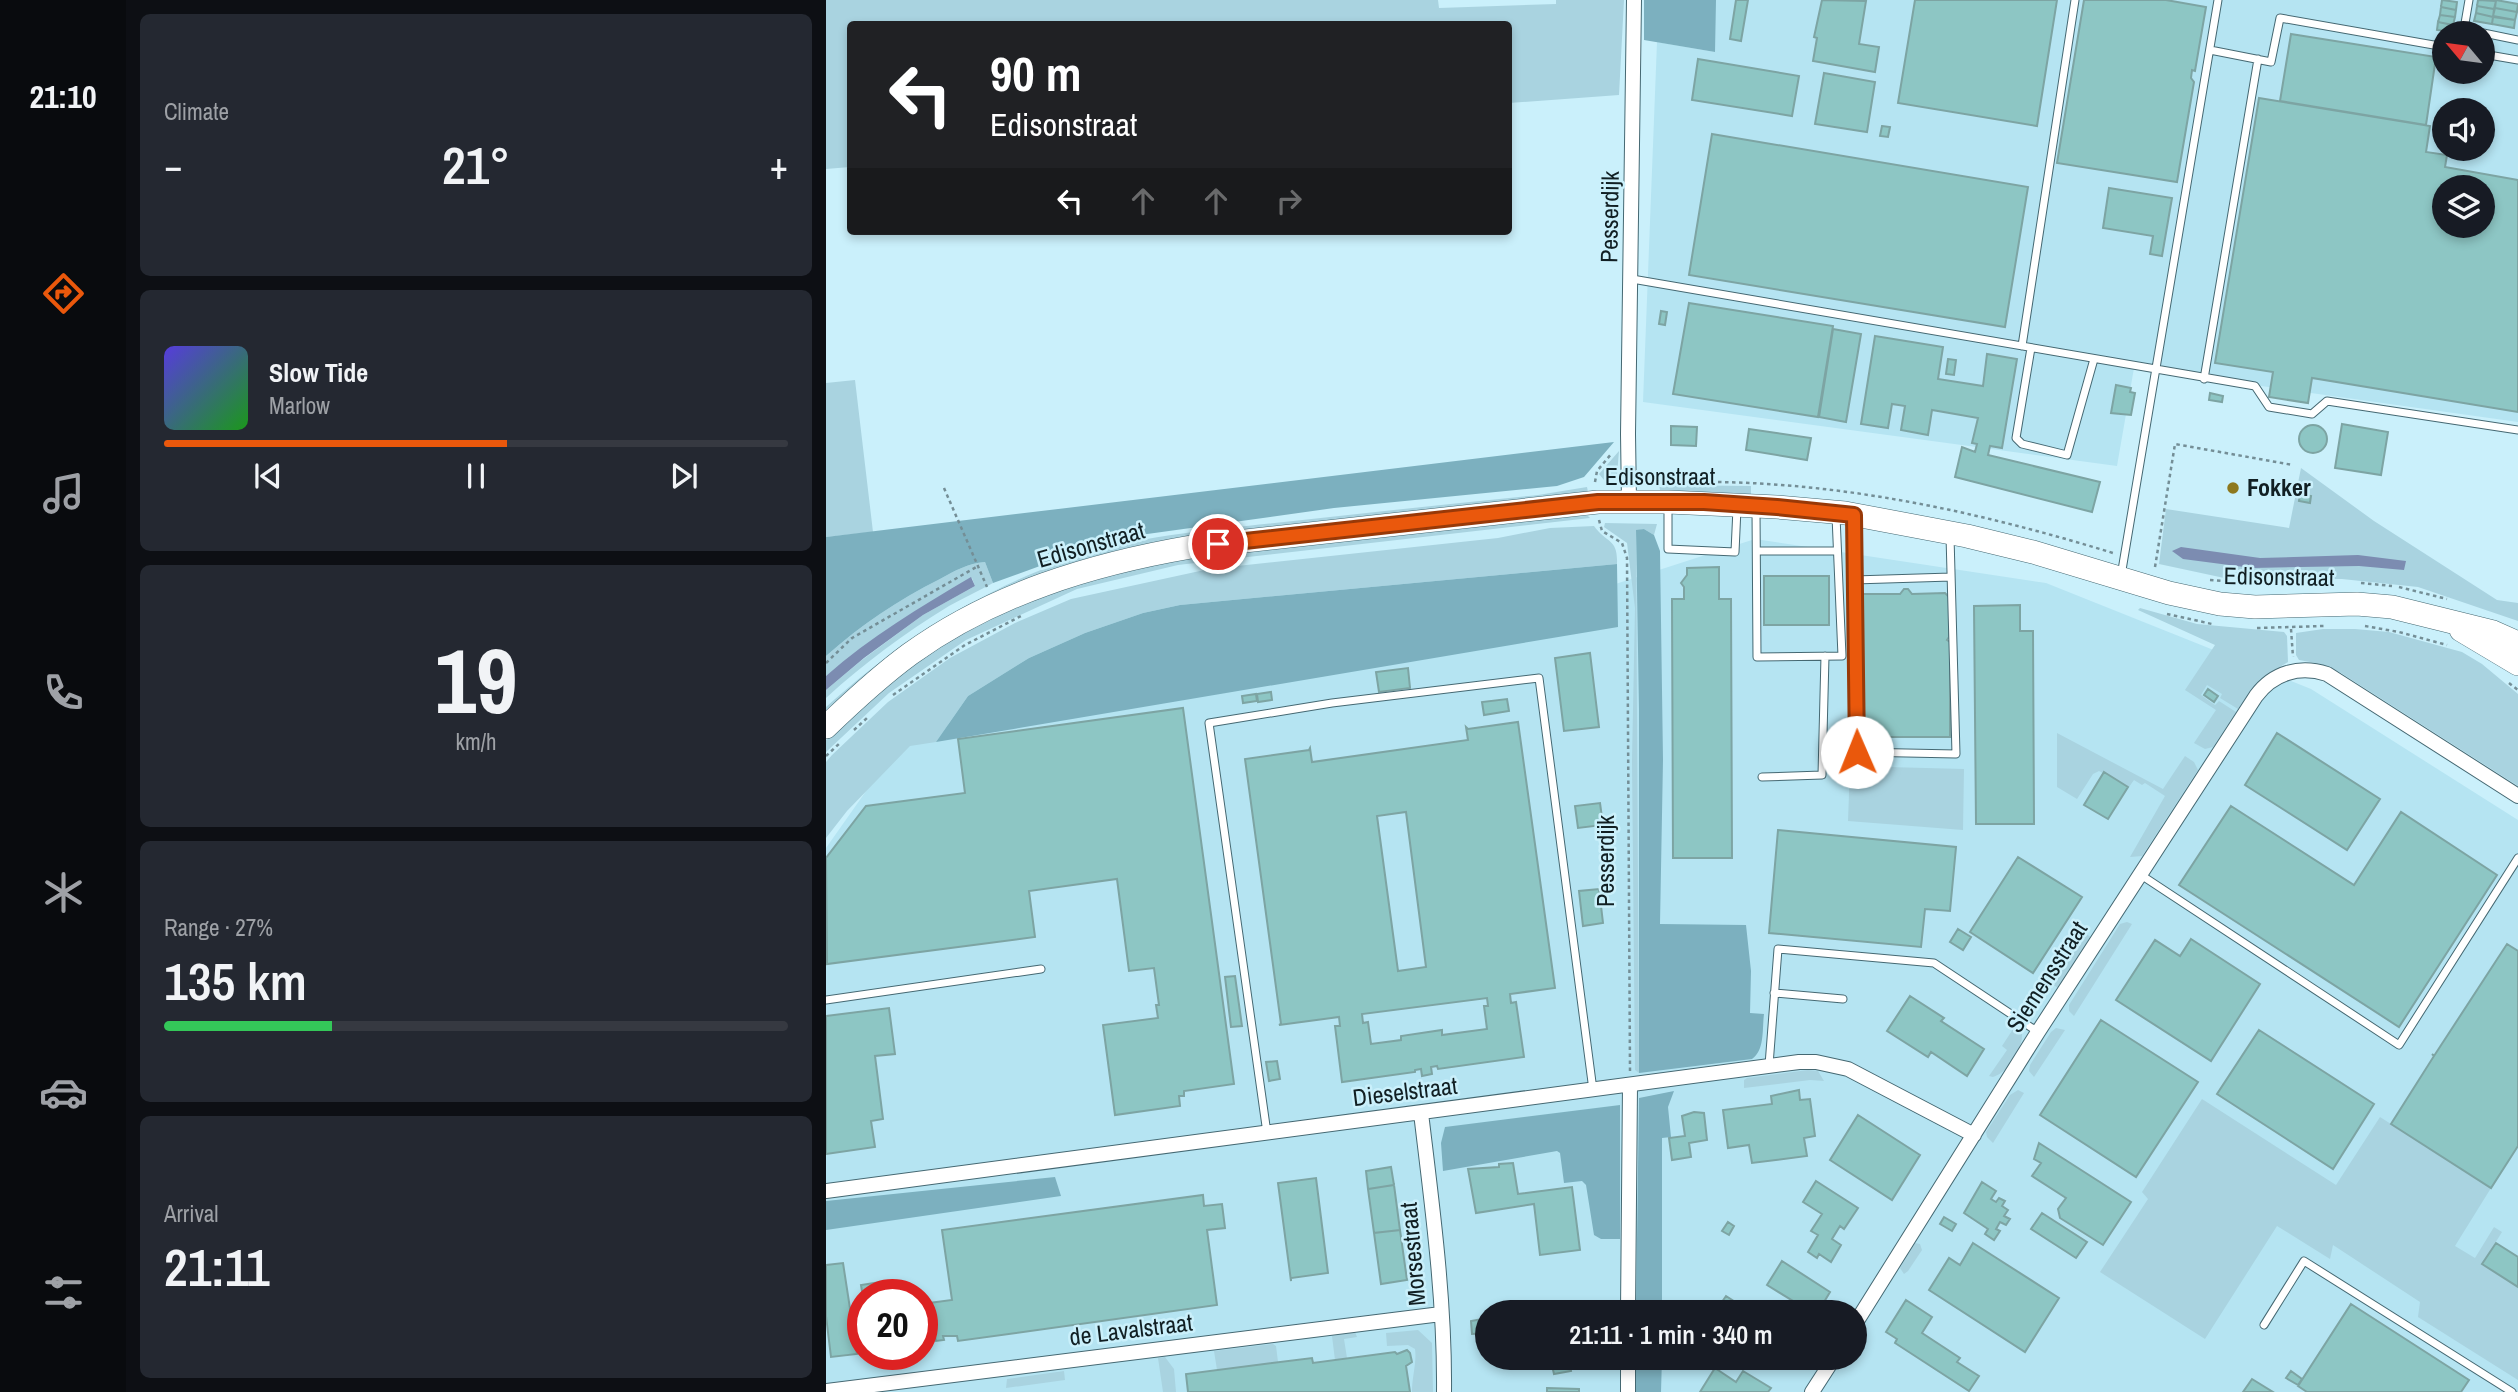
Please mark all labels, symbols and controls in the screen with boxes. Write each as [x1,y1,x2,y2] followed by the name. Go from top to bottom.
[2432,21,2496,84] north arrow
[2432,21,2495,238] map controls
[990,40,1082,106] text: 90 m
[875,49,966,140] icon: left
[29,75,97,118] text: 21:10
[164,96,229,127] text: Climate
[2432,98,2495,161] button: sound
[990,103,1137,146] text: Edisonstraat
[442,130,510,200] text: 21°
[164,140,182,191] text: −
[770,140,788,191] text: +
[1592,171,1626,263] street label: Pesserdijk
[2432,175,2495,238] button: layers
[1051,182,1089,220] icon: left
[1124,182,1162,220] icon: ahead
[1197,182,1235,220] icon: ahead
[1270,182,1308,220] icon: right
[39,269,88,318] icon: directions
[269,355,368,390] text: Slow Tide
[269,390,330,421] text: Marlow
[249,457,287,495] icon: previous
[457,457,495,495] icon: pause
[665,457,703,495] icon: next
[1605,460,1716,492] street label: Edisonstraat
[39,469,88,518] icon: music
[2247,471,2311,503] place label: Fokker
[2225,480,2241,496] marker: Fokker
[1033,513,1149,575] street label: Edisonstraat
[1188,514,1248,574] pin
[1199,525,1237,563] icon: arrive
[2223,559,2335,593] street label: Edisonstraat
[435,619,518,741] text: 19
[39,668,88,717] icon: phone
[1820,715,1894,789] position arrow
[456,726,496,757] text: km/h
[1589,815,1621,907] street label: Pesserdijk
[39,868,88,917] icon: climate
[164,912,273,943] text: Range · 27%
[1998,914,2094,1038] street label: Siemensstraat
[164,946,307,1016] text: 135 km
[39,1068,88,1117] icon: car
[1351,1069,1459,1113] street label: Dieselstraat
[164,1198,219,1229] text: Arrival
[1391,1200,1432,1307] street label: Morsestraat
[164,1232,270,1302] text: 21:11
[39,1268,88,1317] icon: filters
[847,1279,938,1370] speed limit sign: 20
[1068,1306,1195,1352] street label: de Lavalstraat
[1569,1317,1773,1352] text: 21:11 · 1 min · 340 m

